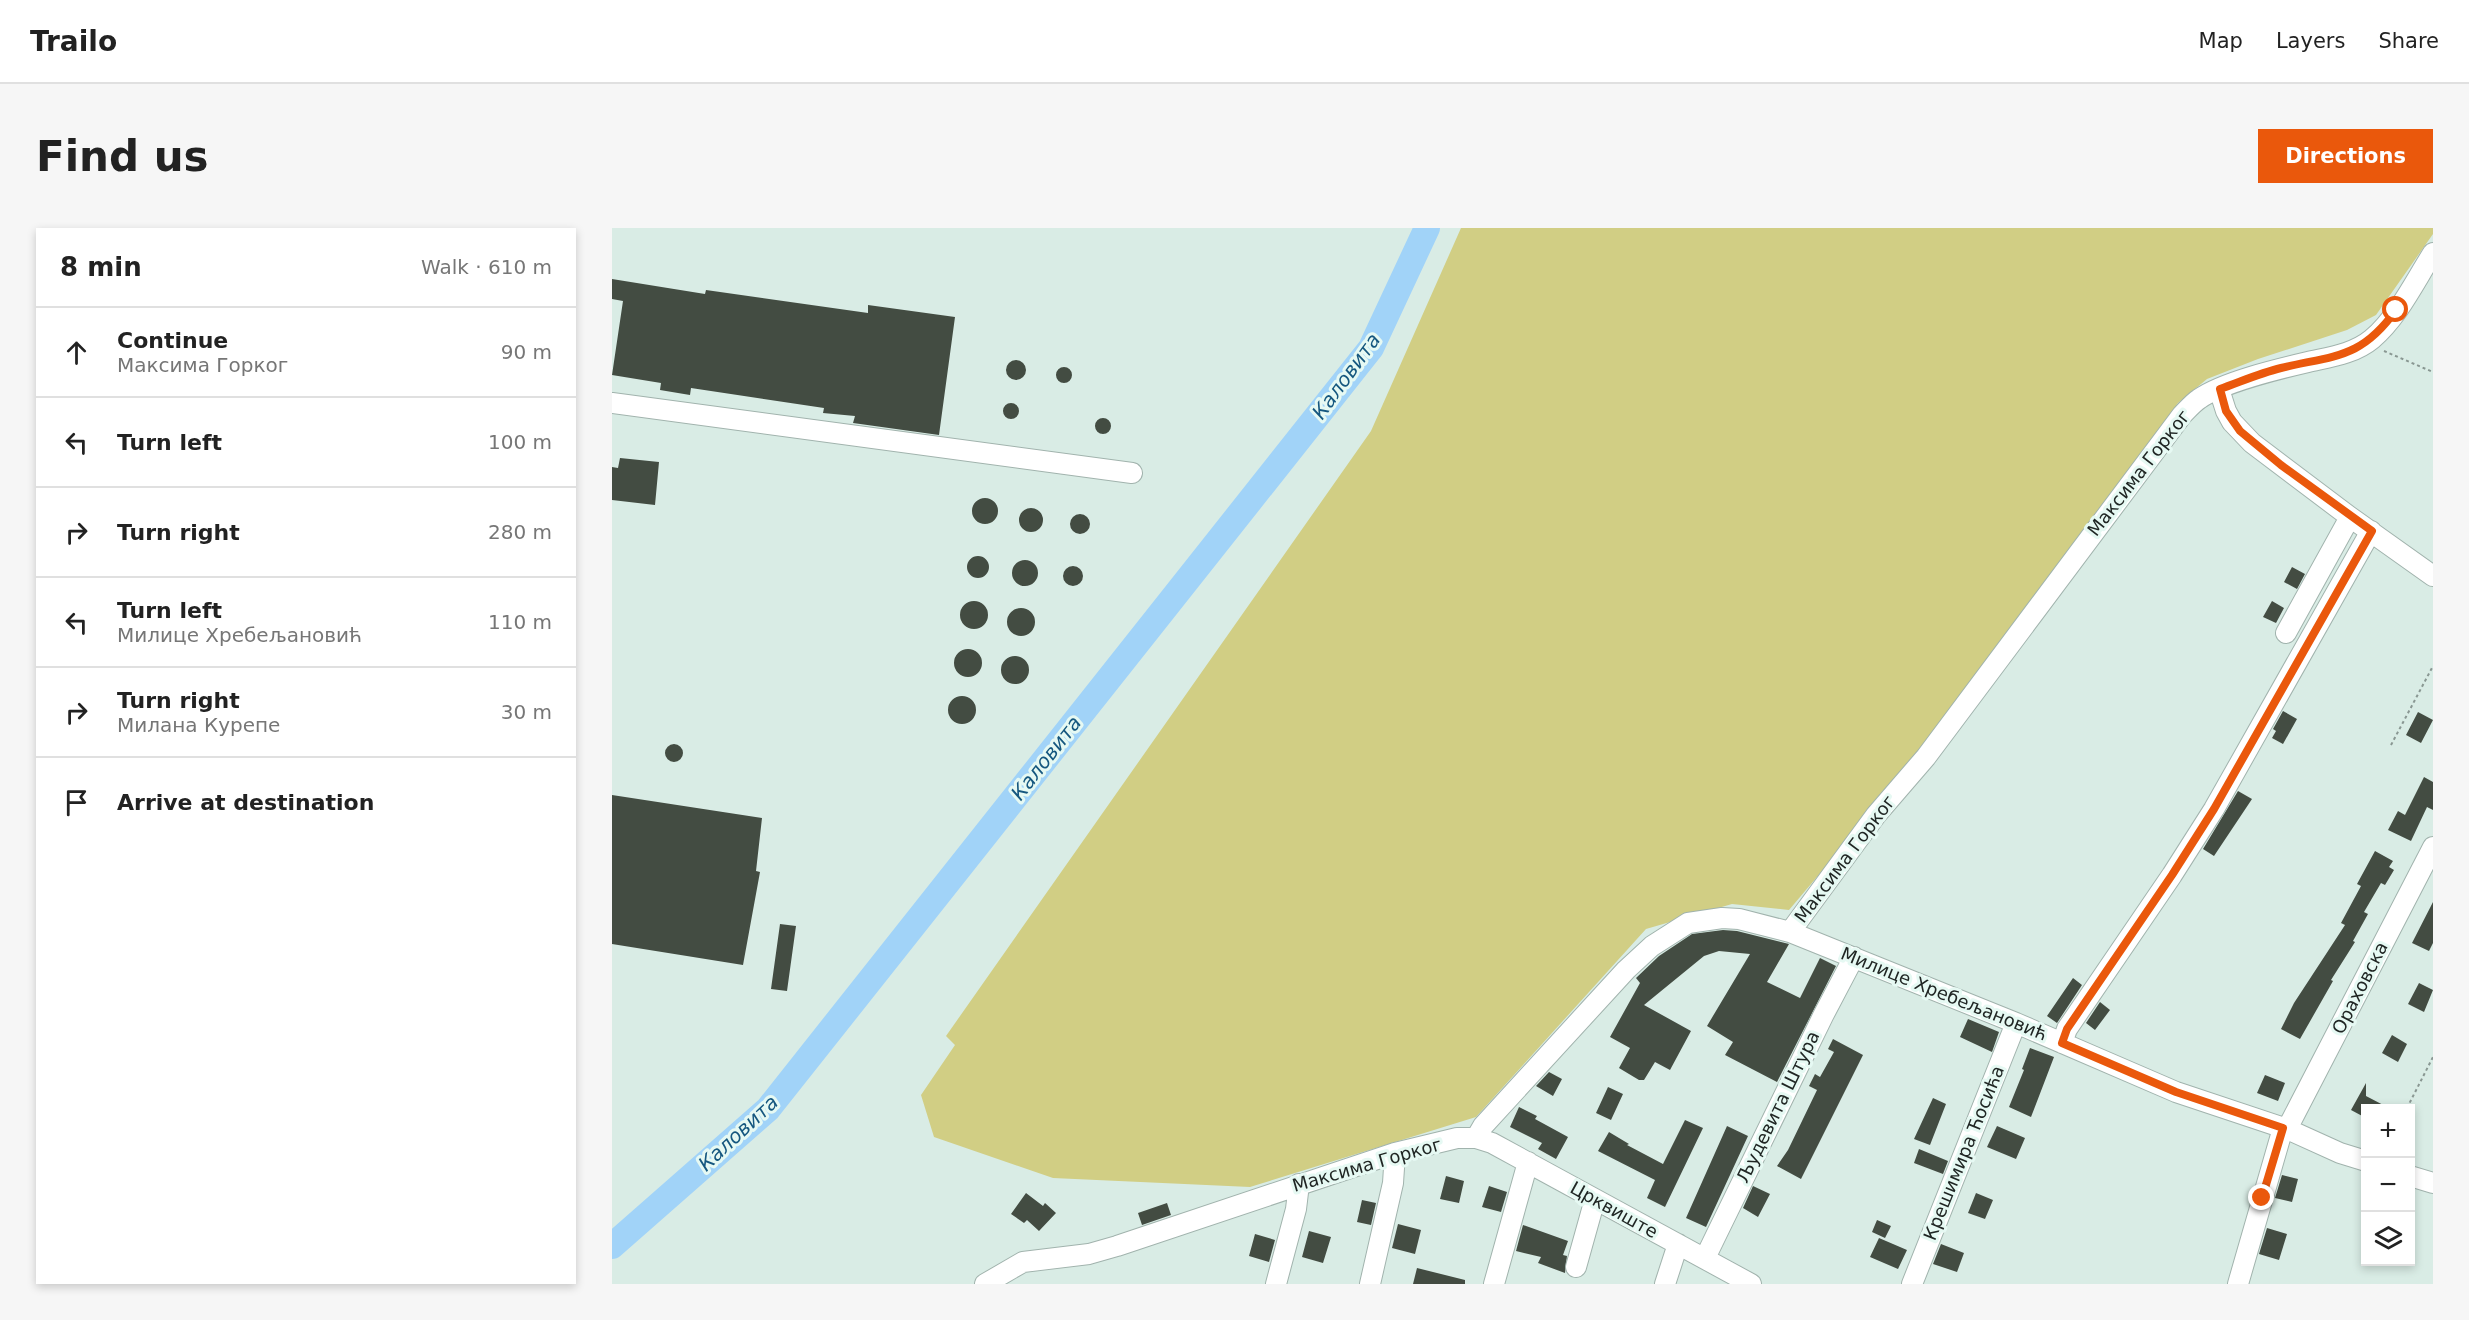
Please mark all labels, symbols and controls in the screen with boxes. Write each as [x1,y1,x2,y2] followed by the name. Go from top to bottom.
[30,25,117,58] text: Trailo
[2199,29,2243,53] text: Map
[2276,29,2345,53] text: Layers
[2378,29,2439,53] text: Share
[2258,129,2433,183] button: Directions
[36,132,209,181] text: Find us
[60,252,142,282] text: 8 min
[421,255,552,279] text: Walk · 610 m
[2382,296,2408,322] route start
[117,328,228,353] text: Continue
[1307,328,1385,424] water label: Каловита
[60,336,93,369] icon: ahead
[501,340,552,364] text: 90 m
[117,353,288,377] text: Максима Горког
[2083,406,2194,540] street label: Максима Горког
[60,426,93,459] icon: left
[117,430,222,455] text: Turn left
[488,430,552,454] text: 100 m
[60,516,93,549] icon: right
[117,520,240,545] text: Turn right
[488,520,552,544] text: 280 m
[117,598,222,623] text: Turn left
[60,606,93,639] icon: left
[488,610,552,634] text: 110 m
[117,623,362,647] text: Милице Хребељановић
[117,688,240,713] text: Turn right
[60,696,93,729] icon: right
[501,700,552,724] text: 30 m
[1006,711,1086,805] water label: Каловита
[117,713,280,737] text: Милана Курепе
[60,786,93,819] icon: arrive
[117,790,374,815] text: Arrive at destination
[1790,791,1899,927] street label: Максима Горког
[2327,938,2392,1037] street label: Ораховска
[1838,942,2050,1045] street label: Милице Хребељановић
[1732,1027,1823,1186] street label: Људевита Штура
[1919,1062,2008,1243] street label: Крешимира Ћосића
[693,1090,783,1176] water label: Каловита
[2361,1104,2415,1266] map controls
[2361,1104,2415,1158] button: +
[1290,1133,1444,1196] street label: Максима Горког
[2361,1158,2415,1212] button: −
[1567,1177,1662,1242] street label: Црквиште
[2248,1184,2274,1210] route end
[2361,1212,2415,1266] button: layers

